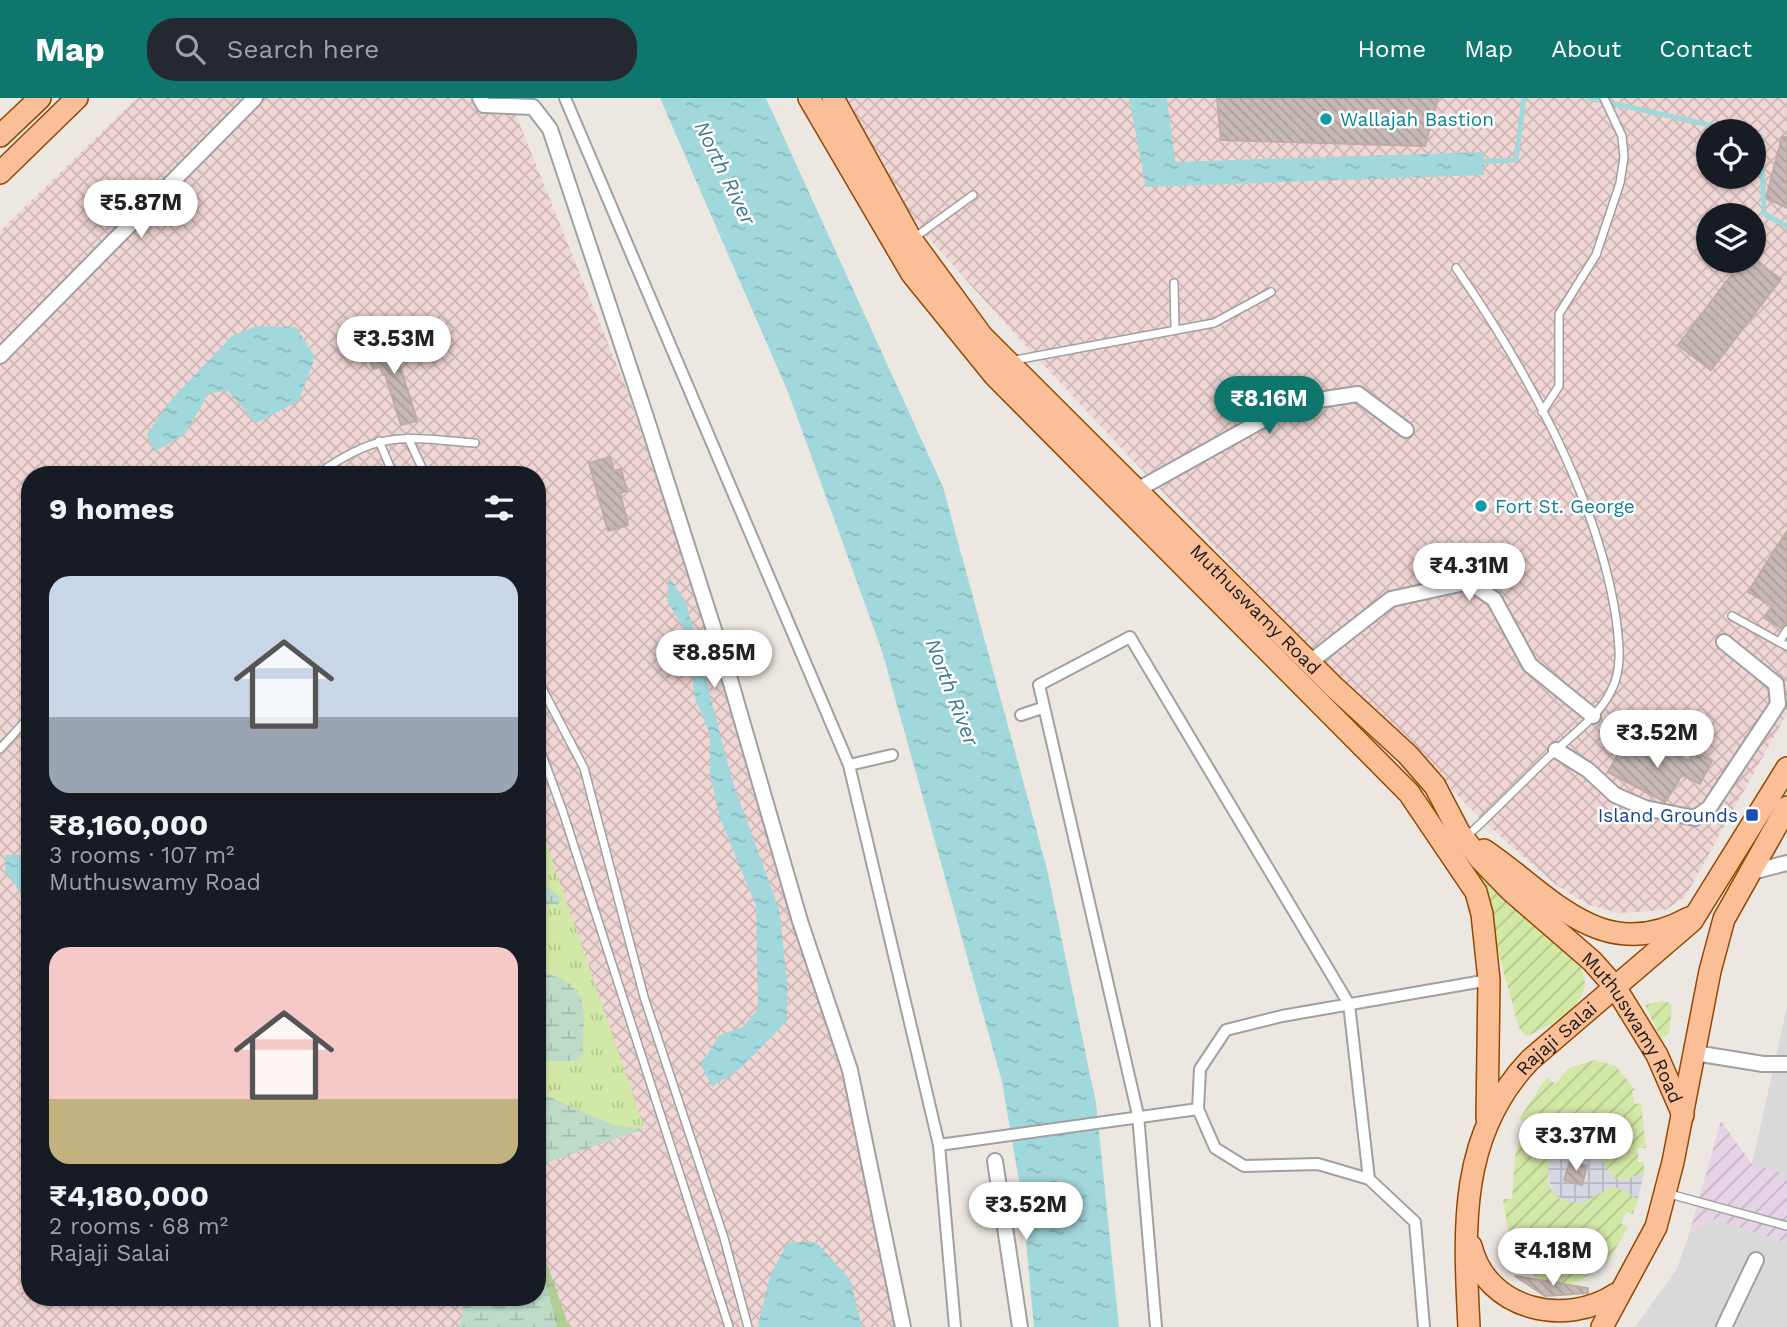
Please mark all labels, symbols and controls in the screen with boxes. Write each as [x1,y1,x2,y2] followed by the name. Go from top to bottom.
[147,18,637,81] search box
[35,30,105,69] text: Map
[171,30,209,68] icon: search
[227,34,379,64] text: Search here
[1358,35,1426,63] text: Home
[1464,35,1513,63] text: Map
[1551,35,1621,63] text: About
[1659,35,1752,63] text: Contact
[1340,108,1494,131] place label: Wallajah Bastion
[1318,111,1334,127] marker: Wallajah Bastion
[690,117,762,230] water label: North River
[1696,119,1766,273] map controls
[1696,119,1766,189] button: locate
[84,180,198,240] pin: ₹5.87M
[100,189,182,216] text: ₹5.87M
[1696,203,1766,273] button: layers
[337,316,451,376] pin: ₹3.53M
[353,325,435,352] text: ₹3.53M
[1212,376,1326,436] pin: ₹8.16M
[1230,385,1308,412] text: ₹8.16M
[480,489,518,527] icon: filters
[49,491,174,526] text: 9 homes
[1495,495,1635,518] place label: Fort St. George
[1473,498,1489,514] marker: Fort St. George
[1185,539,1326,679] street label: Muthuswamy Road
[1412,544,1526,603] pin: ₹4.31M
[1429,552,1509,579] text: ₹4.31M
[221,621,347,747] icon: home
[657,630,771,690] pin: ₹8.85M
[921,635,985,750] water label: North River
[672,639,756,666] text: ₹8.85M
[1600,710,1714,770] pin: ₹3.52M
[1616,719,1698,746] text: ₹3.52M
[1598,804,1738,827] place label: Island Grounds
[49,807,208,842] text: ₹8,160,000
[1744,807,1760,823] marker: Island Grounds
[49,842,235,869] text: 3 rooms · 107 m²
[49,869,261,896] text: Muthuswamy Road
[1577,947,1687,1107] street label: Muthuswamy Road
[221,992,347,1118] icon: home
[1511,997,1602,1080] street label: Rajaji Salai
[1519,1114,1633,1173] pin: ₹3.37M
[1535,1122,1617,1149] text: ₹3.37M
[49,1178,209,1213] text: ₹4,180,000
[969,1182,1083,1242] pin: ₹3.52M
[985,1191,1067,1218] text: ₹3.52M
[49,1213,228,1240] text: 2 rooms · 68 m²
[1496,1228,1610,1288] pin: ₹4.18M
[1514,1237,1592,1264] text: ₹4.18M
[49,1240,170,1267] text: Rajaji Salai

